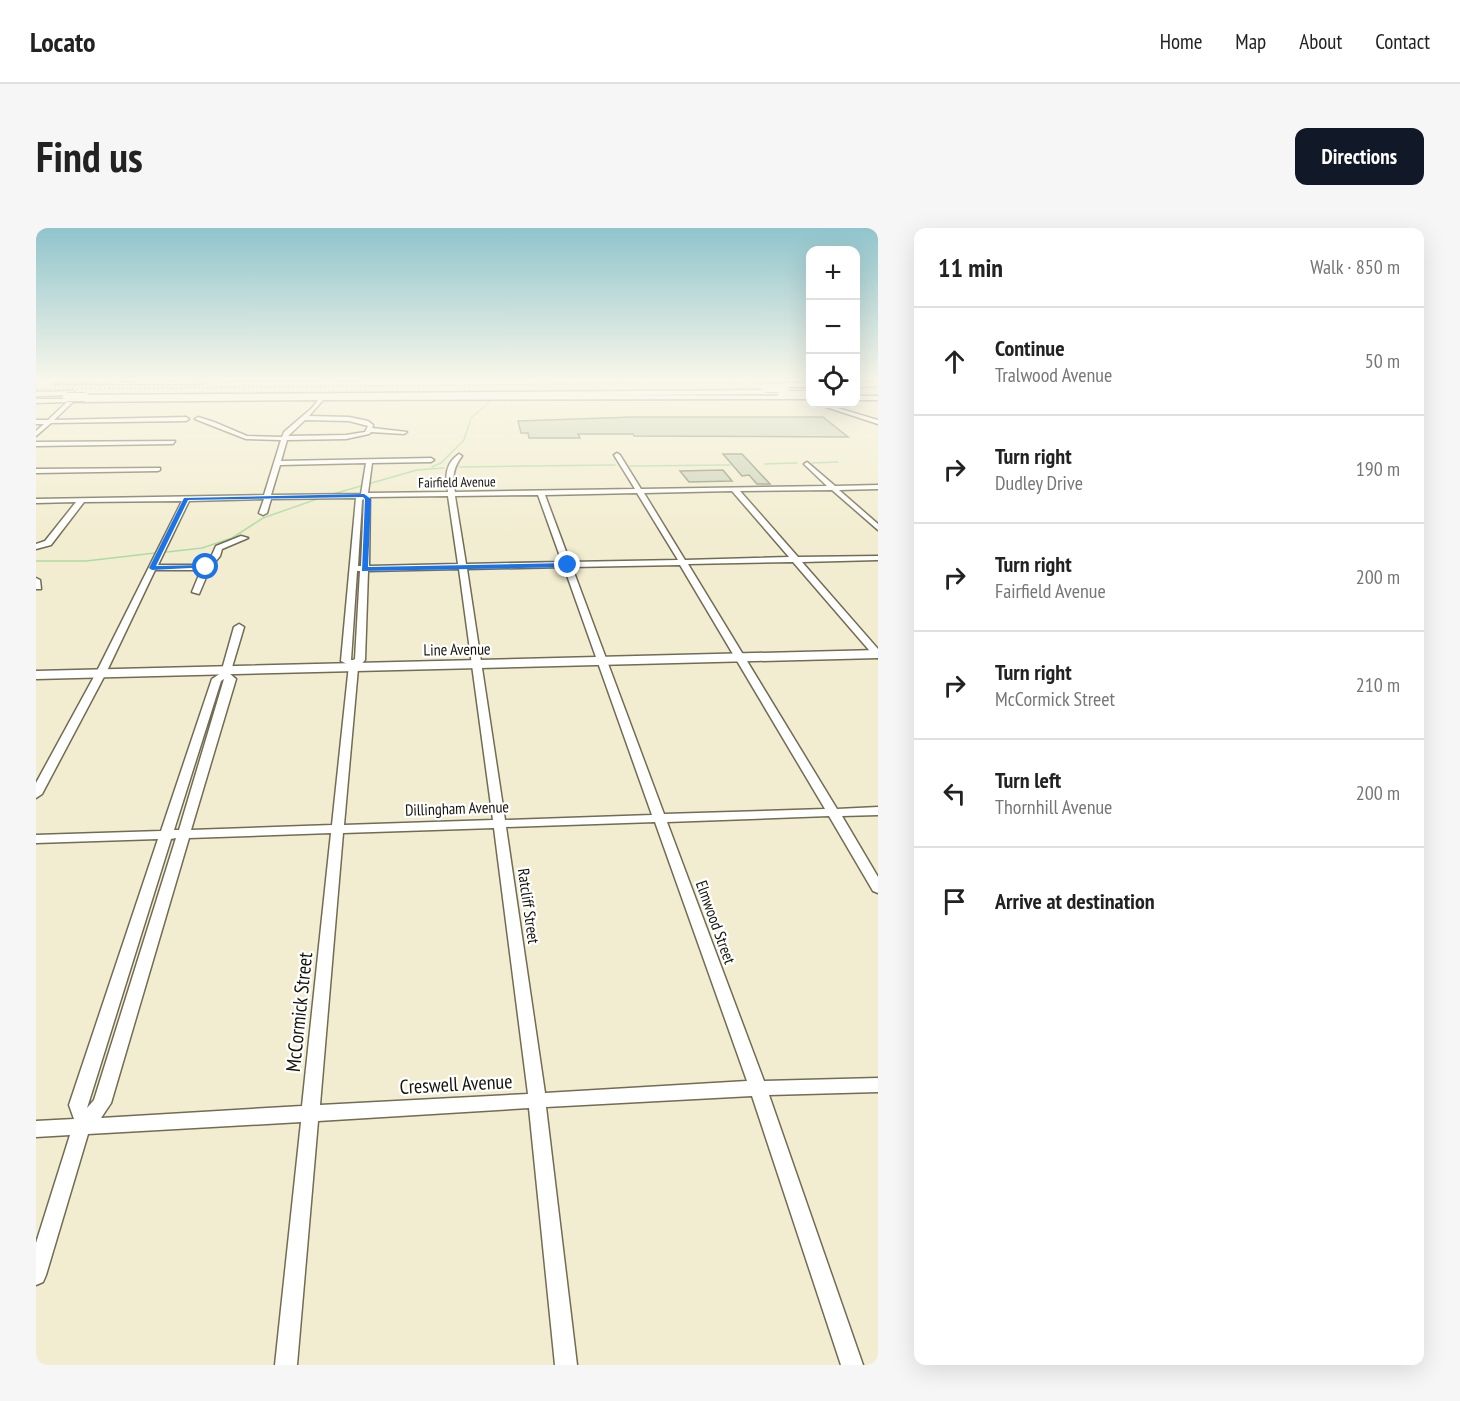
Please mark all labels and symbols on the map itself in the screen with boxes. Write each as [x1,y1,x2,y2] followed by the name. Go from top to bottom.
[418,472,496,492] street label: Fairfield Avenue
[554,551,580,577] route end
[192,553,218,579] route start
[423,638,491,660] street label: Line Avenue
[405,796,509,820] street label: Dillingham Avenue
[514,867,544,946] street label: Ratcliff Street
[692,877,741,967] street label: Elmwood Street
[280,950,318,1073] street label: McCormick Street
[399,1068,513,1100] street label: Creswell Avenue

